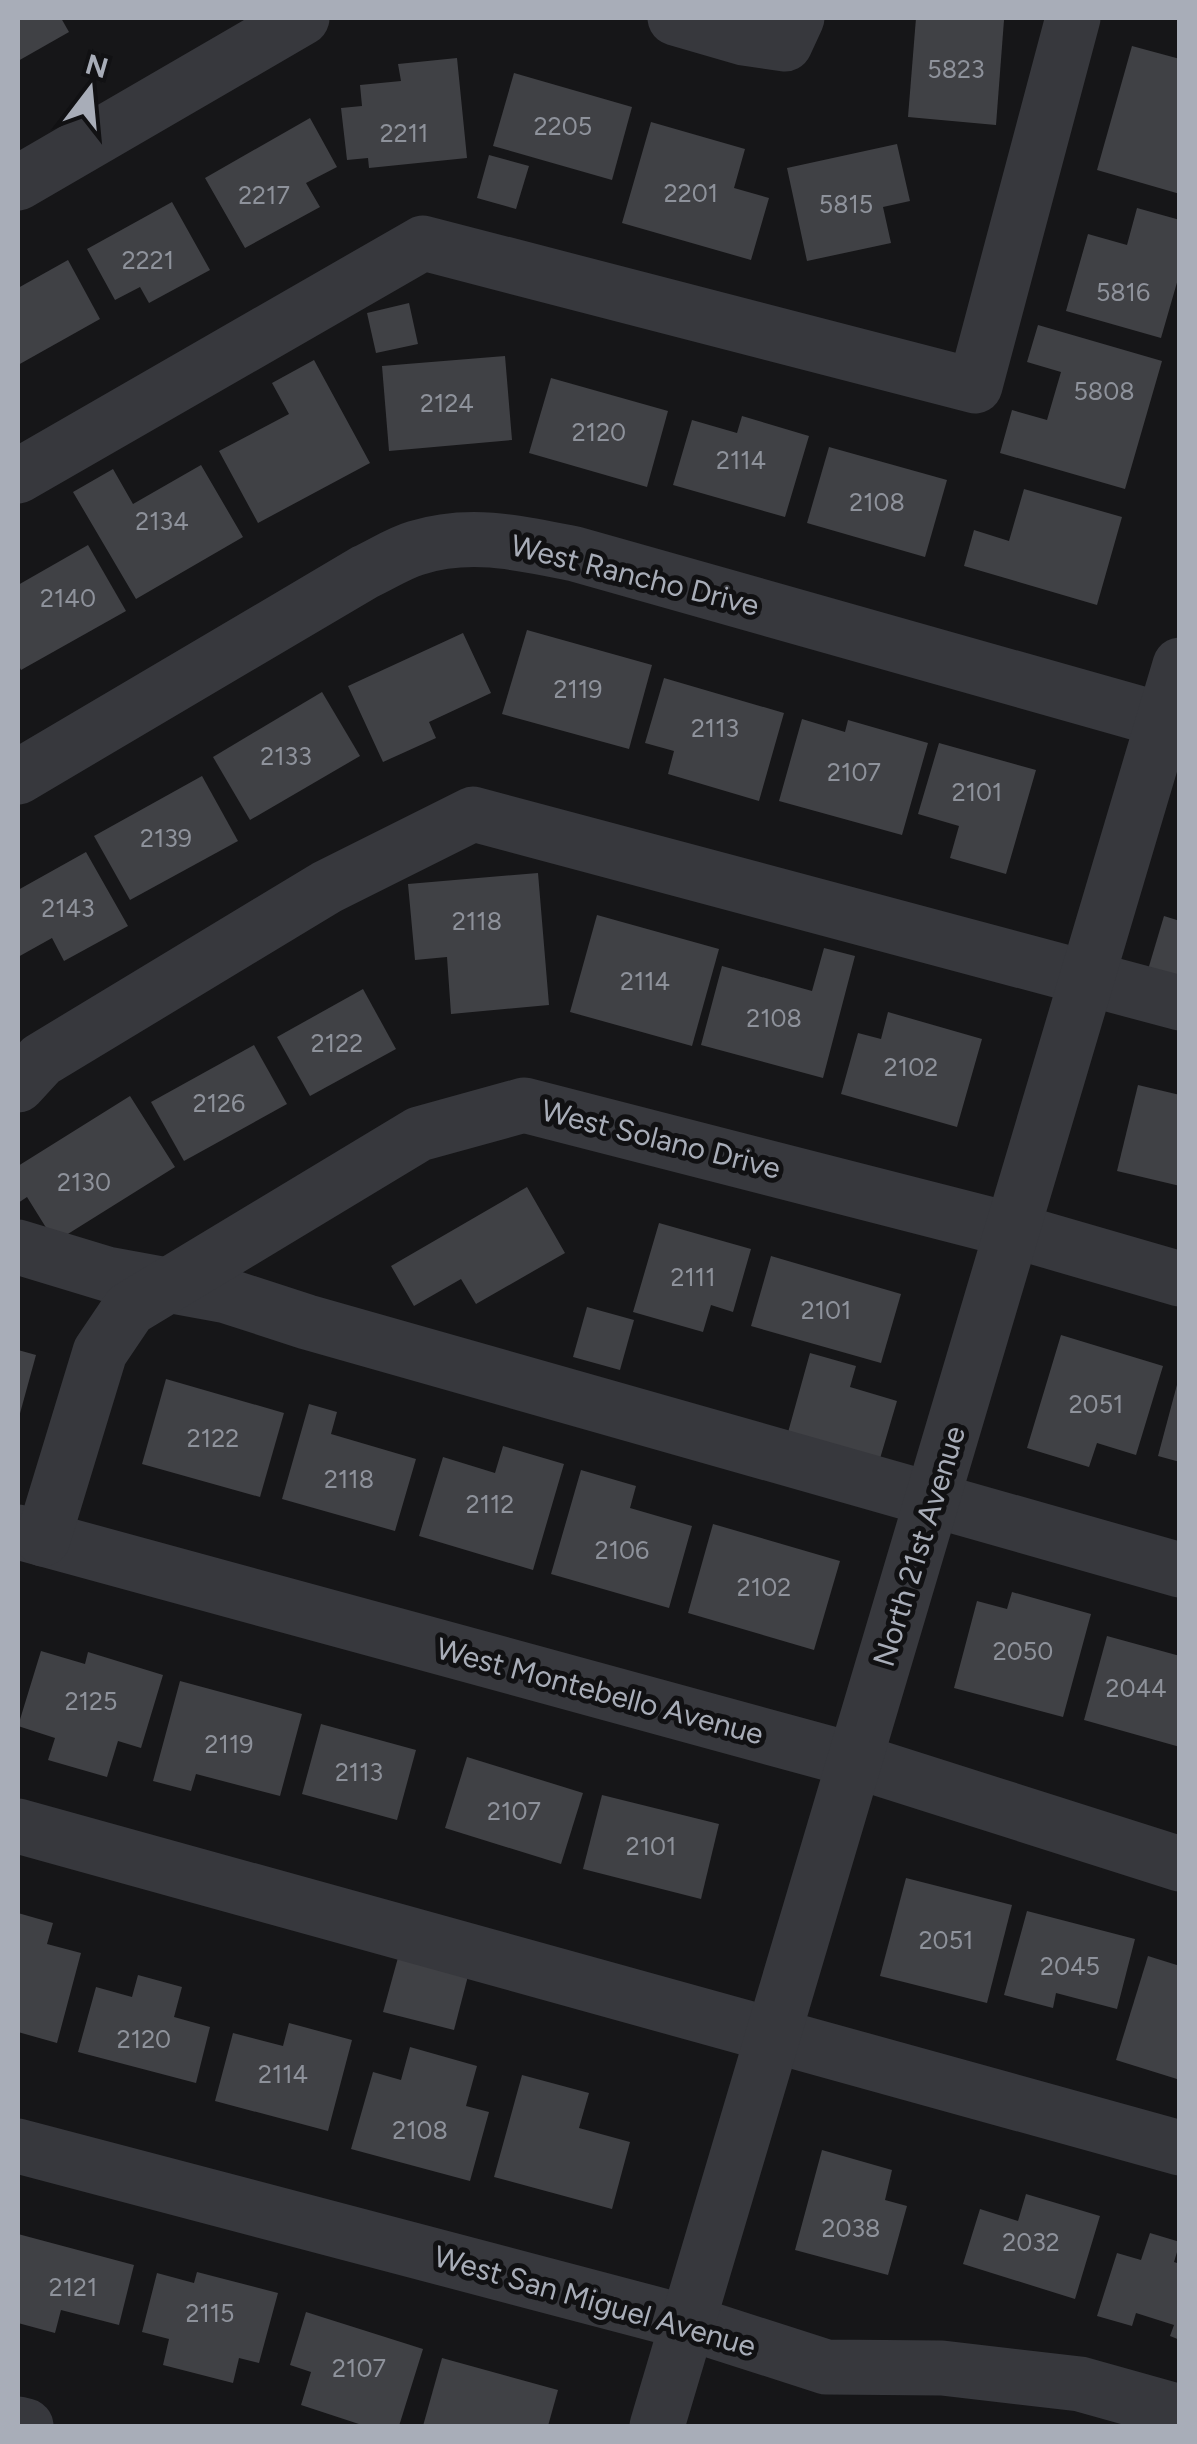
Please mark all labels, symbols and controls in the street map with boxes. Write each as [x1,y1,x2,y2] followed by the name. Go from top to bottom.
[40,40,140,140] north arrow
[82,47,112,85] text: N
[927,54,985,84] house number: 5823
[534,111,592,141] house number: 2205
[380,118,428,148] house number: 2211
[664,178,718,208] house number: 2201
[238,180,290,210] house number: 2217
[819,189,873,219] house number: 5815
[122,245,174,275] house number: 2221
[1096,277,1150,307] house number: 5816
[1073,376,1135,406] house number: 5808
[420,388,474,418] house number: 2124
[572,417,626,447] house number: 2120
[716,445,766,475] house number: 2114
[849,487,905,517] house number: 2108
[135,506,189,536] house number: 2134
[507,526,763,624] street label: West Rancho Drive
[40,583,96,613] house number: 2140
[554,674,602,704] house number: 2119
[691,713,739,743] house number: 2113
[260,741,312,771] house number: 2133
[827,757,881,787] house number: 2107
[952,777,1002,807] house number: 2101
[140,823,192,853] house number: 2139
[41,893,95,923] house number: 2143
[452,906,502,936] house number: 2118
[620,966,670,996] house number: 2114
[746,1003,802,1033] house number: 2108
[311,1028,363,1058] house number: 2122
[884,1052,938,1082] house number: 2102
[193,1088,245,1118] house number: 2126
[537,1091,785,1187] street label: West Solano Drive
[57,1167,111,1197] house number: 2130
[671,1262,715,1292] house number: 2111
[801,1295,851,1325] house number: 2101
[1069,1389,1123,1419] house number: 2051
[865,1421,973,1671] street label: North 21st Avenue
[187,1423,239,1453] house number: 2122
[324,1464,374,1494] house number: 2118
[466,1489,514,1519] house number: 2112
[595,1535,649,1565] house number: 2106
[737,1572,791,1602] house number: 2102
[432,1629,768,1753] street label: West Montebello Avenue
[993,1636,1053,1666] house number: 2050
[1105,1673,1167,1703] house number: 2044
[65,1686,117,1716] house number: 2125
[205,1729,253,1759] house number: 2119
[335,1757,383,1787] house number: 2113
[487,1796,541,1826] house number: 2107
[626,1831,676,1861] house number: 2101
[919,1925,973,1955] house number: 2051
[1040,1951,1100,1981] house number: 2045
[117,2024,171,2054] house number: 2120
[258,2059,308,2089] house number: 2114
[392,2115,448,2145] house number: 2108
[822,2213,880,2243] house number: 2038
[1002,2227,1060,2257] house number: 2032
[430,2237,760,2365] street label: West San Miguel Avenue
[49,2272,97,2302] house number: 2121
[185,2298,235,2328] house number: 2115
[332,2353,386,2383] house number: 2107

